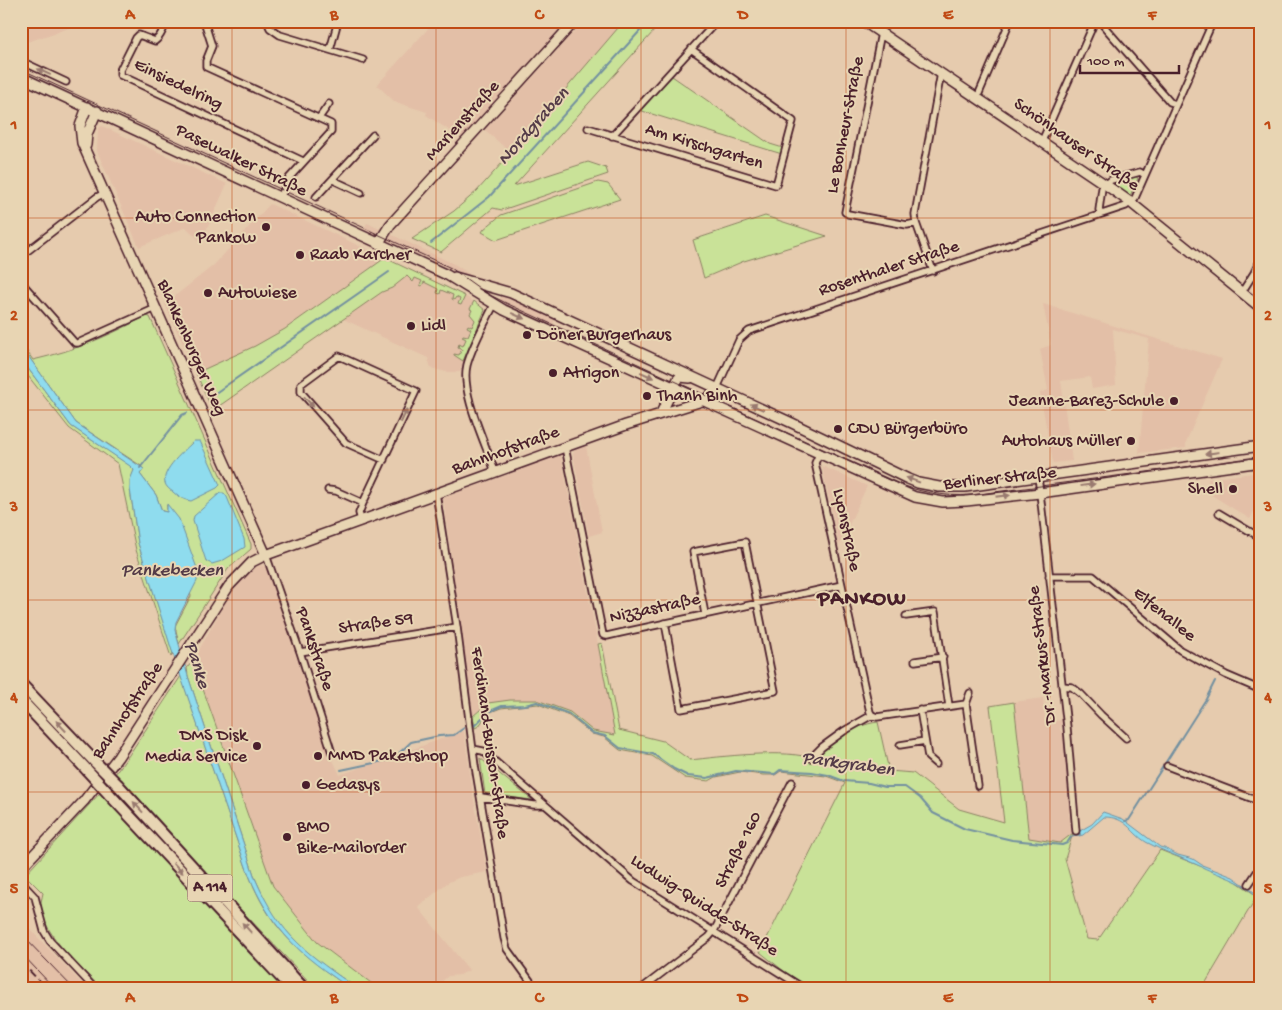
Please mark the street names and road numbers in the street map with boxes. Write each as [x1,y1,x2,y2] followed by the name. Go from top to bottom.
[130,54,226,116] street label: Einsiedelring
[822,54,870,195] street label: Le Bonheur-Straße
[421,76,505,166] street label: Marienstraße
[1009,94,1144,197] street label: Schönhauser Straße
[643,119,766,175] street label: Am Kirschgarten
[171,120,311,202] street label: Pasewalker Straße
[816,236,963,302] street label: Rosenthaler Straße
[151,276,230,419] street label: Blankenburger Weg
[449,422,563,480] street label: Bahnhofstraße
[941,463,1058,495] street label: Berliner Straße
[827,487,865,574] street label: Lyonstraße
[1128,583,1200,647] street label: Elfenallee
[1024,584,1062,726] street label: Dr.-Markus-Straße
[608,589,703,629] street label: Nizzastraße
[290,603,338,694] street label: Pankstraße
[337,608,415,640] street label: Straße 59
[465,645,513,841] street label: Ferdinand-Buisson-Straße
[87,658,169,764] street label: Bahnhofstraße
[711,808,767,892] street label: Straße 160
[626,850,782,962] street label: Ludwig-Quidde-Straße
[188,874,232,901] road number: A 114

